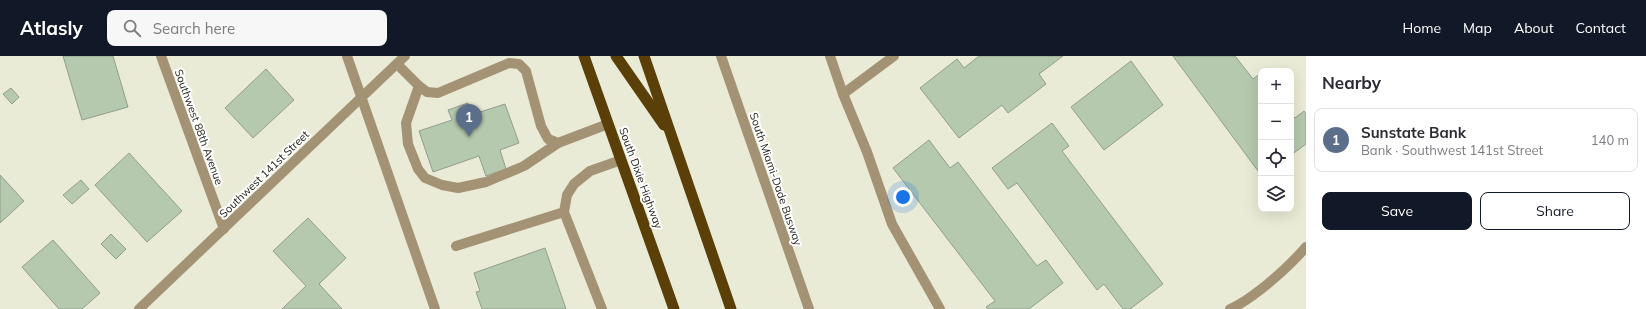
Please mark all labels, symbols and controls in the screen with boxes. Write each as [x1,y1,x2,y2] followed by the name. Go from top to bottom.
[107,10,387,46] search box
[20,16,83,40] text: Atlasly
[121,17,143,39] icon: search
[153,19,235,38] text: Search here
[1402,19,1441,37] text: Home
[1463,19,1492,37] text: Map
[1514,19,1554,37] text: About
[1576,19,1626,37] text: Contact
[172,67,226,187] street label: Southwest 88th Avenue
[1258,68,1294,212] map controls
[1258,68,1294,104] button: +
[1322,72,1381,93] text: Nearby
[456,104,482,137] pin: 1
[1258,104,1294,140] button: −
[747,111,805,247] street label: South Miami-Dade Busway
[1361,123,1466,142] text: Sunstate Bank
[616,125,666,231] street label: South Dixie Highway
[216,127,312,221] street label: Southwest 141st Street
[1332,132,1340,148] text: 1
[1591,132,1629,148] text: 140 m
[1258,140,1294,176] button: locate
[1361,142,1543,158] text: Bank · Southwest 141st Street
[1258,176,1294,212] button: layers
[893,187,913,207] your location
[1322,192,1472,230] button: Save
[1480,192,1630,230] button: Share

